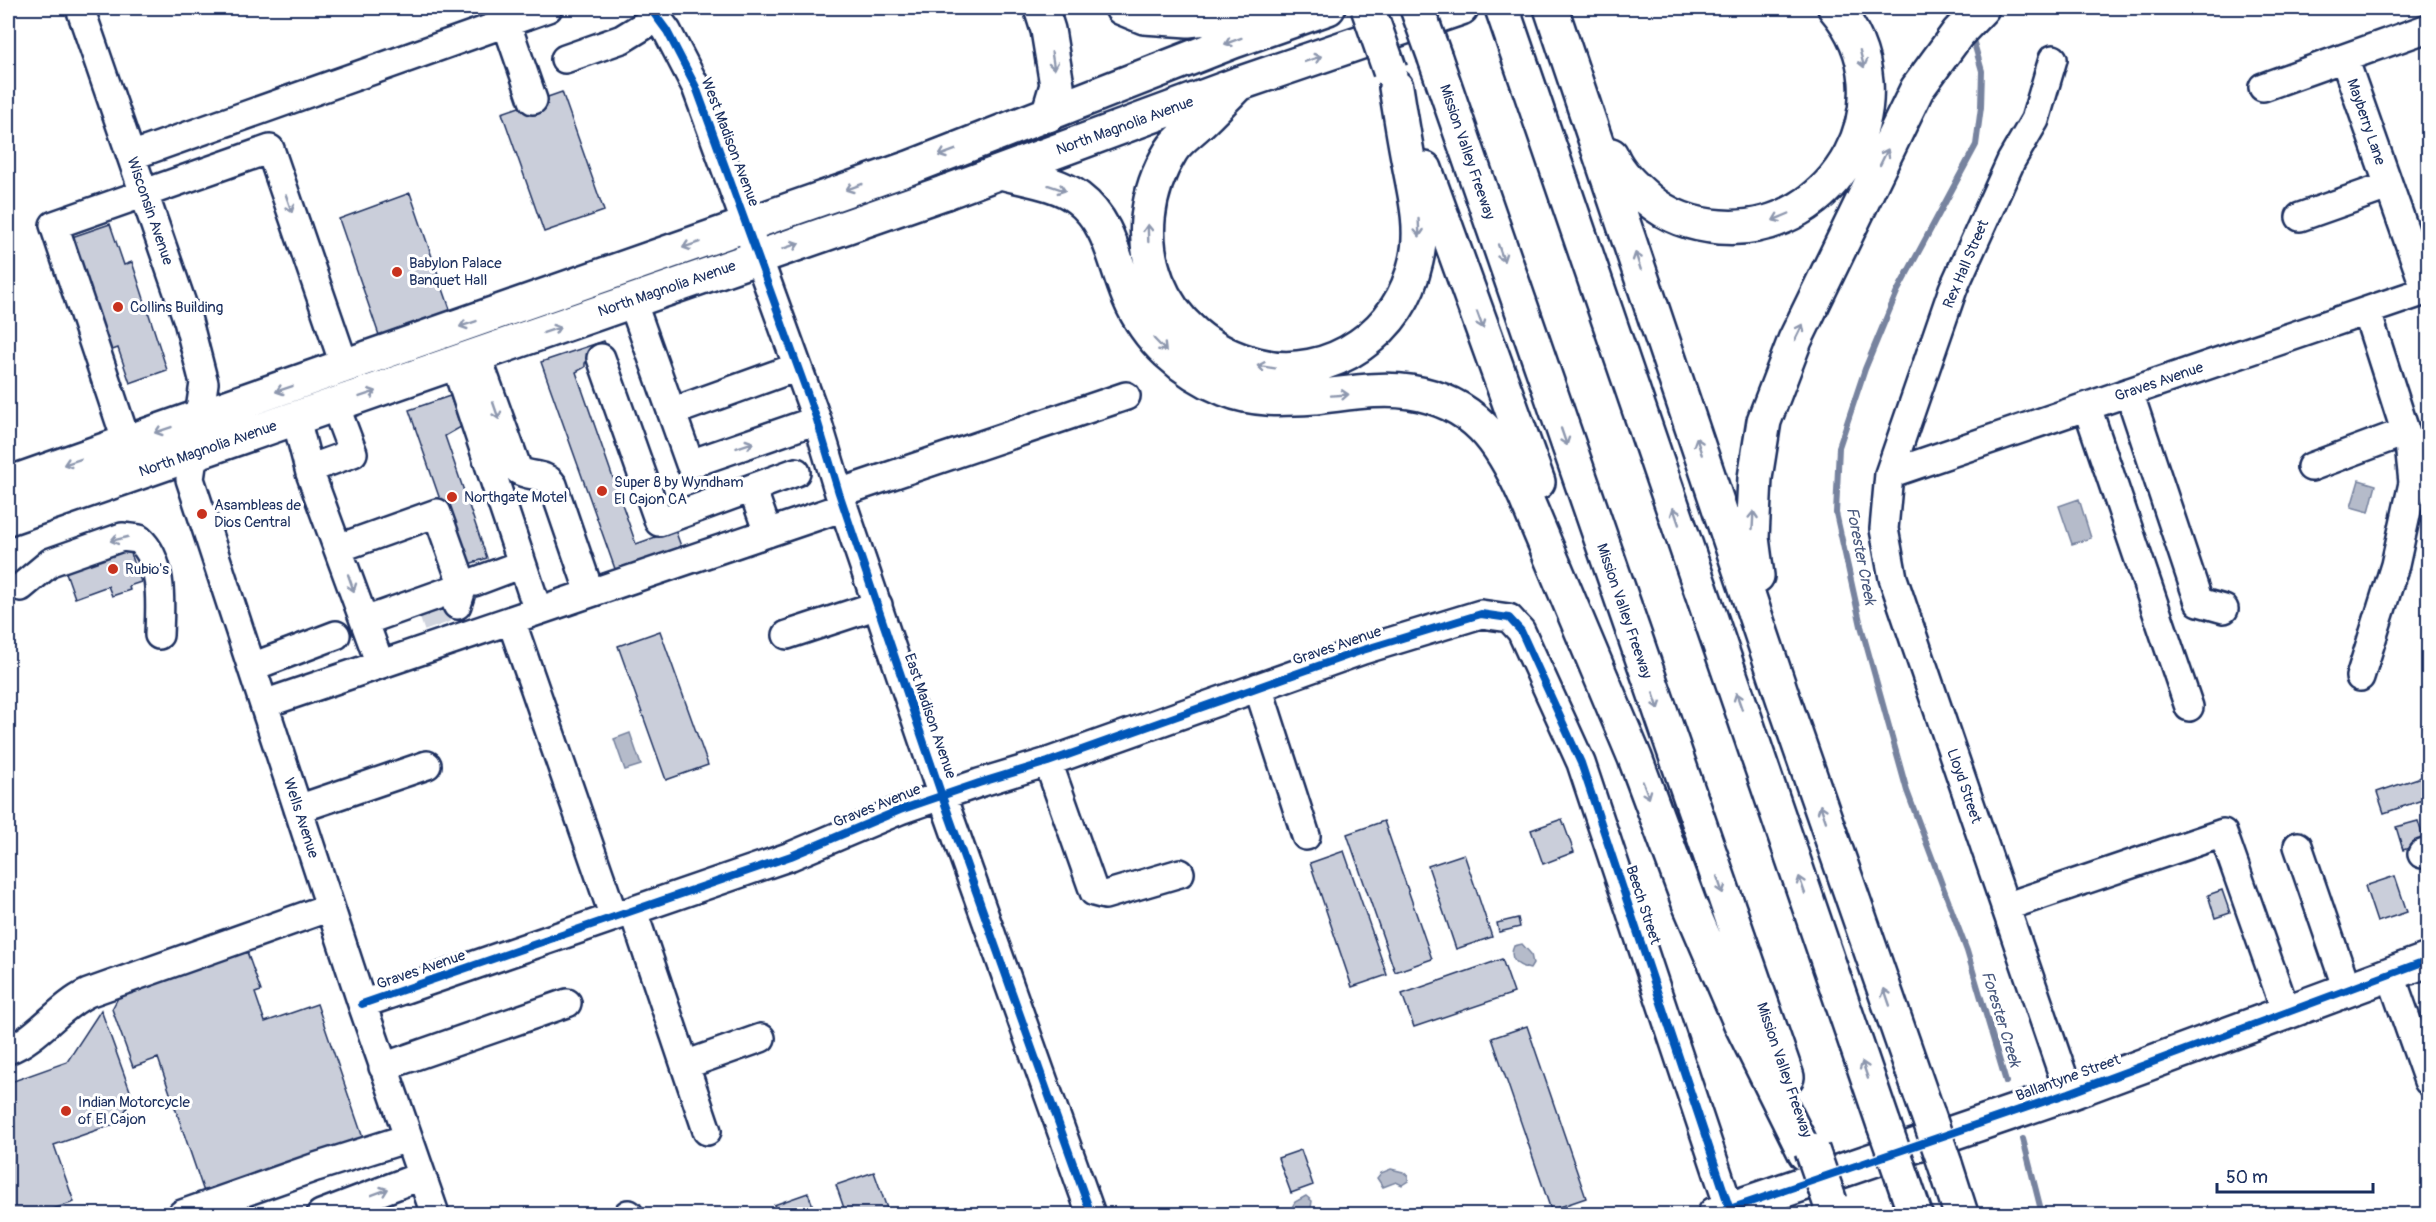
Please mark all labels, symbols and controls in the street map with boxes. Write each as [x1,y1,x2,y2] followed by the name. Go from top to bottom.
[1224,37,1243,48] one-way arrow
[1856,49,1868,68] one-way arrow
[1048,51,1059,70] one-way arrow
[1303,52,1322,63] one-way arrow
[697,75,764,210] street label: West Madison Avenue
[2342,76,2390,168] street label: Mayberry Lane
[1435,82,1499,223] street label: Mission Valley Freeway
[1054,92,1197,160] street label: North Magnolia Avenue
[938,148,957,159] one-way arrow
[1879,148,1891,166] one-way arrow
[123,154,178,268] street label: Wisconsin Avenue
[845,183,864,194] one-way arrow
[1047,183,1066,194] one-way arrow
[285,194,296,213] one-way arrow
[1773,212,1791,223] one-way arrow
[1939,216,1994,311] street label: Rex Hall Street
[1413,217,1424,237] one-way arrow
[1142,224,1153,244] one-way arrow
[682,240,701,251] one-way arrow
[781,240,800,251] one-way arrow
[1497,243,1508,262] one-way arrow
[1631,252,1642,271] one-way arrow
[409,254,502,290] place label: Babylon Palace Banquet Hall
[596,256,739,322] street label: North Magnolia Avenue
[390,265,404,279] marker: Babylon Palace Banquet Hall
[130,298,223,317] place label: Collins Building
[111,300,125,314] marker: Collins Building
[1475,310,1486,329] one-way arrow
[459,319,478,330] one-way arrow
[542,323,561,334] one-way arrow
[1793,324,1805,342] one-way arrow
[1153,338,1168,353] one-way arrow
[2112,358,2206,406] street label: Graves Avenue
[1257,361,1277,372] one-way arrow
[275,384,294,395] one-way arrow
[358,387,376,398] one-way arrow
[1329,389,1349,400] one-way arrow
[492,401,503,420] one-way arrow
[137,416,280,482] street label: North Magnolia Avenue
[154,426,173,437] one-way arrow
[1560,427,1571,446] one-way arrow
[1693,437,1704,456] one-way arrow
[735,439,754,450] one-way arrow
[63,457,82,468] one-way arrow
[614,473,744,509] place label: Super 8 by Wyndham El Cajon CA
[595,484,609,498] marker: Super 8 by Wyndham El Cajon CA
[464,488,567,507] place label: Northgate Motel
[445,490,459,504] marker: Northgate Motel
[214,496,302,532] place label: Asambleas de Dios Central
[1842,505,1881,608] water label: Forester Creek
[195,507,209,521] marker: Asambleas de Dios Central
[1669,507,1680,526] one-way arrow
[1748,510,1759,530] one-way arrow
[110,534,129,546] one-way arrow
[1592,541,1656,682] street label: Mission Valley Freeway
[125,560,169,579] place label: Rubio's
[106,562,120,576] marker: Rubio's
[347,573,358,592] one-way arrow
[1290,622,1384,670] street label: Graves Avenue
[900,651,961,782] street label: East Madison Avenue
[1651,691,1662,710] one-way arrow
[1732,692,1743,711] one-way arrow
[1942,746,1986,827] street label: Lloyd Street
[279,775,323,861] street label: Wells Avenue
[831,780,924,832] street label: Graves Avenue
[1642,780,1653,799] one-way arrow
[1817,804,1828,823] one-way arrow
[1621,863,1665,948] street label: Beech Street
[1715,875,1726,894] one-way arrow
[1796,876,1807,895] one-way arrow
[374,946,468,994] street label: Graves Avenue
[1977,969,2025,1071] water label: Forester Creek
[1881,988,1892,1007] one-way arrow
[1752,1000,1816,1141] street label: Mission Valley Freeway
[2013,1050,2124,1106] street label: Ballantyne Street
[1859,1061,1870,1080] one-way arrow
[78,1093,191,1129] place label: Indian Motorcycle of El Cajon
[59,1104,73,1118] marker: Indian Motorcycle of El Cajon
[2217,1156,2373,1194] scale bar
[2226,1166,2268,1189] text: 50 m
[370,1186,389,1197] one-way arrow

